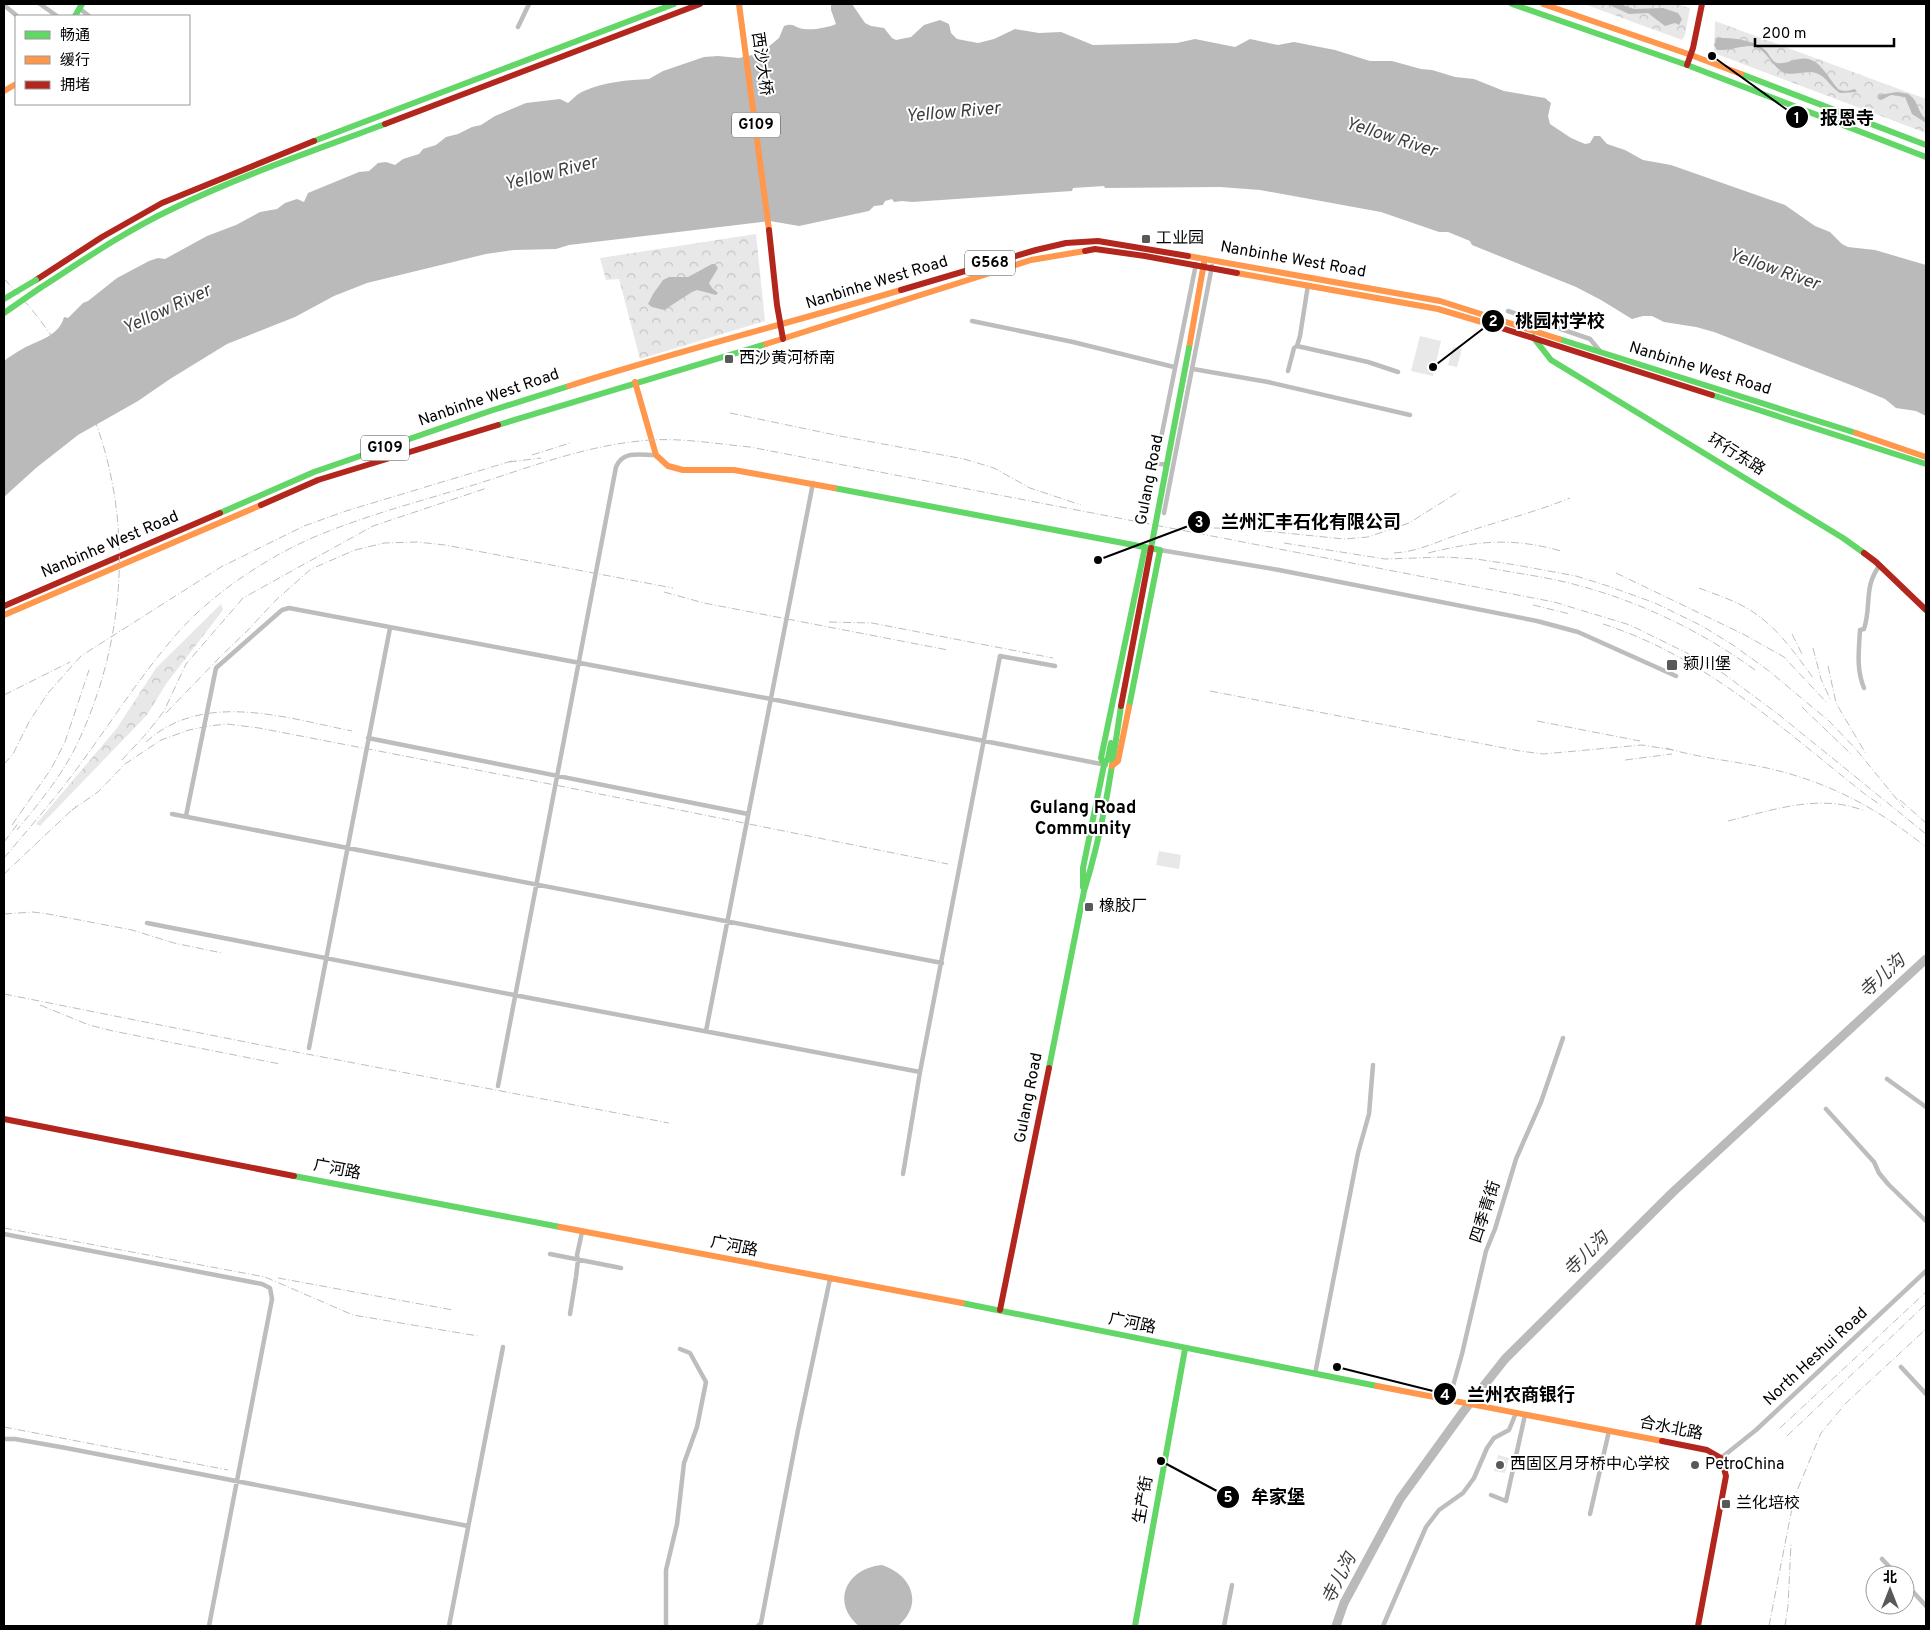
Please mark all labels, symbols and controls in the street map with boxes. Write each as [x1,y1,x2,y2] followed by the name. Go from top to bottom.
[15,15,190,105] legend
[1755,15,1894,47] scale bar
[1762,25,1807,44] text: 200 m
[60,27,90,46] text: 畅通
[747,31,775,97] street label: 西沙大桥
[60,52,90,71] text: 缓行
[60,77,90,96] text: 拥堵
[905,97,1003,129] water label: Yellow River
[1785,101,1884,134] callout: 报恩寺
[1820,108,1874,131] text: 报恩寺
[1794,110,1800,129] text: 1
[732,112,780,138] road number: G109
[1342,112,1442,164] water label: Yellow River
[502,151,602,197] water label: Yellow River
[1156,229,1204,249] place label: 工业园
[1140,233,1152,245] marker: 工业园
[1219,237,1367,283] street label: Nanbinhe West Road
[1725,244,1825,297] water label: Yellow River
[965,250,1015,276] road number: G568
[803,252,951,314] street label: Nanbinhe West Road
[119,279,217,340] water label: Yellow River
[1480,304,1615,337] callout: 桃园村学校
[1515,311,1605,334] text: 桃园村学校
[1488,313,1498,332] text: 2
[1626,338,1774,400] street label: Nanbinhe West Road
[739,349,835,369] place label: 西沙黄河桥南
[723,353,735,365] marker: 西沙黄河桥南
[416,365,562,431] street label: Nanbinhe West Road
[1704,430,1768,480] street label: 环行东路
[1131,433,1169,527] street label: Gulang Road
[361,436,409,460] road number: G109
[1186,505,1411,538] callout: 兰州汇丰石化有限公司
[38,507,182,583] street label: Nanbinhe West Road
[1221,512,1401,535] text: 兰州汇丰石化有限公司
[1195,514,1204,533] text: 3
[1683,655,1731,675] place label: 颍川堡
[1665,658,1679,672] marker: 颍川堡
[1030,797,1136,841] district label: Gulang Road Community
[1099,897,1147,917] place label: 橡胶厂
[1083,901,1095,913] marker: 橡胶厂
[1855,949,1912,1004] water label: 寺儿沟
[1010,1051,1048,1145] street label: Gulang Road
[312,1156,362,1184] street label: 广河路
[1467,1178,1505,1246] street label: 四季青街
[1560,1226,1616,1282] water label: 寺儿沟
[709,1233,759,1261] street label: 广河路
[1760,1304,1872,1410] street label: North Heshui Road
[1106,1309,1158,1339] street label: 广河路
[1432,1378,1585,1411] callout: 兰州农商银行
[1467,1384,1575,1408] text: 兰州农商银行
[1440,1387,1450,1406] text: 4
[1638,1413,1704,1445] street label: 合水北路
[1510,1455,1670,1475] place label: 西固区月牙桥中心学校
[1705,1455,1785,1475] place label: PetroChina
[1494,1459,1506,1471] marker: 西固区月牙桥中心学校
[1689,1459,1701,1471] marker: PetroChina
[1130,1475,1158,1525] street label: 生产街
[1216,1480,1315,1513] callout: 牟家堡
[1251,1487,1305,1510] text: 牟家堡
[1223,1489,1233,1508] text: 5
[1736,1494,1800,1514] place label: 兰化培校
[1720,1498,1732,1510] marker: 兰化培校
[1318,1548,1363,1608] water label: 寺儿沟
[1865,1565,1915,1615] north arrow
[1883,1570,1897,1587] text: 北

